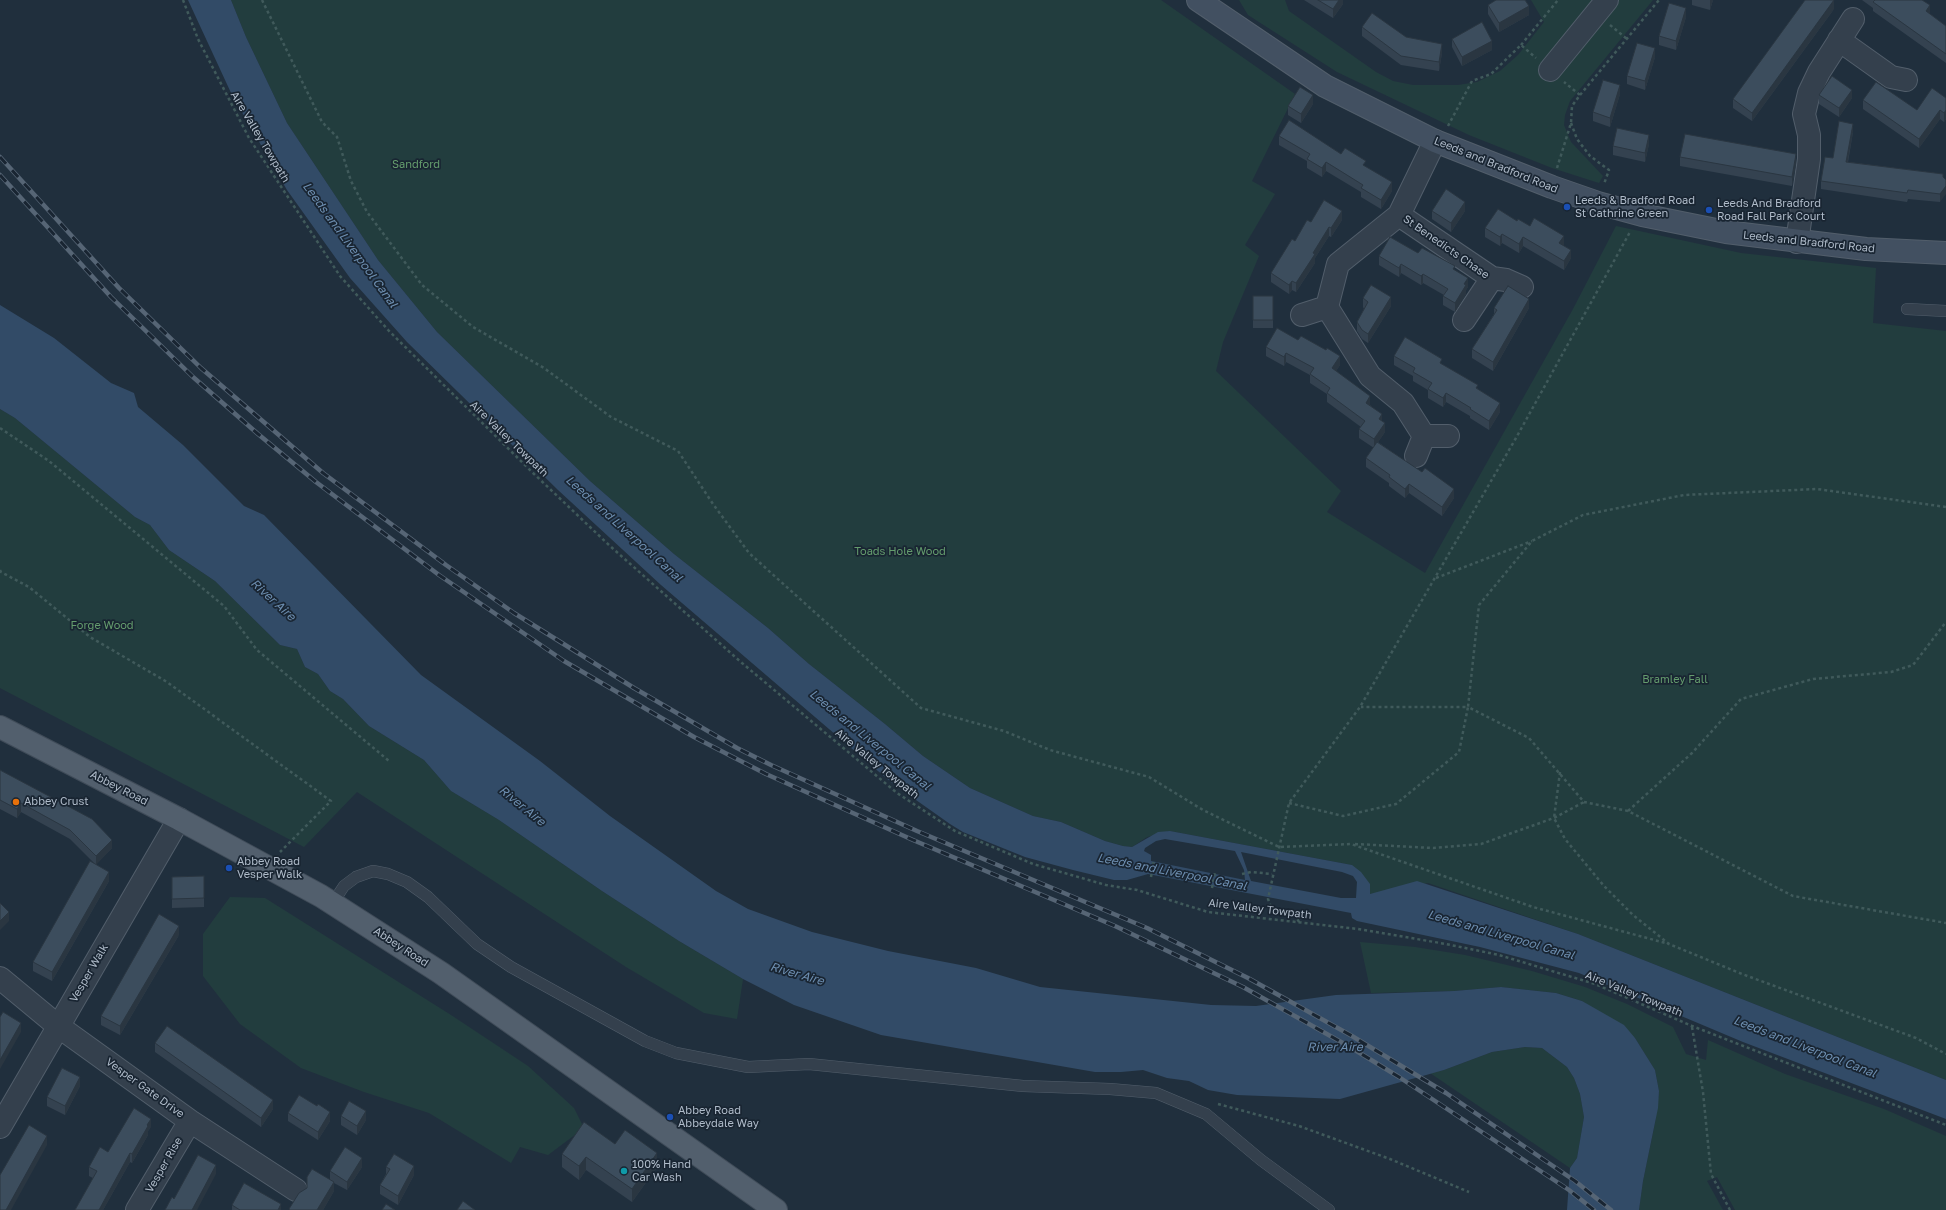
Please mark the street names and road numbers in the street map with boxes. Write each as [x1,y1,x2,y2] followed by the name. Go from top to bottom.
[228,89,292,185] street label: Aire Valley Towpath
[1432,134,1560,196] street label: Leeds and Bradford Road
[1400,212,1492,282] street label: St Benedicts Chase
[1742,229,1876,255] street label: Leeds and Bradford Road
[467,398,551,480] street label: Aire Valley Towpath
[833,726,921,802] street label: Aire Valley Towpath
[88,768,150,808] street label: Abbey Road
[1208,896,1312,922] street label: Aire Valley Towpath
[371,924,431,970] street label: Abbey Road
[67,941,111,1005] street label: Vesper Walk
[1583,968,1685,1020] street label: Aire Valley Towpath
[103,1055,187,1121] street label: Vesper Gate Drive
[143,1135,185,1195] street label: Vesper Rise

